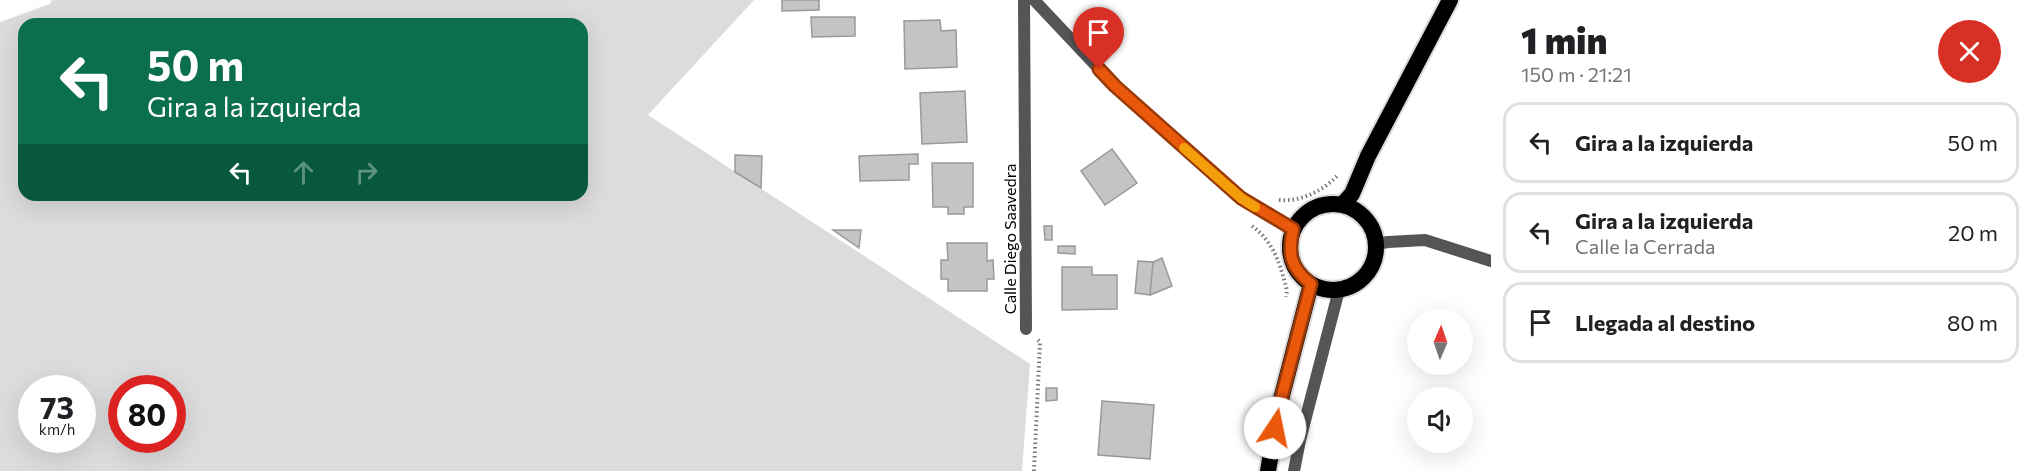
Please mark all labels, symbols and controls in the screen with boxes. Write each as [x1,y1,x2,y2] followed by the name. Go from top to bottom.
[1073,7,1124,69] pin
[1082,16,1115,49] icon: arrive
[1521,17,1607,61] text: 1 min
[1938,20,2001,83] button: close
[147,38,244,90] text: 50 m
[48,42,126,120] icon: left
[1521,62,1632,86] text: 150 m · 21:21
[147,90,361,123] text: Gira a la izquierda
[1524,126,1557,159] icon: left
[1575,129,1753,156] text: Gira a la izquierda
[1948,129,1998,156] text: 50 m
[224,156,257,189] icon: left
[287,156,320,189] icon: ahead
[350,156,383,189] icon: right
[1000,164,1019,314] street label: Calle Diego Saavedra
[1575,207,1753,234] text: Gira a la izquierda
[1524,216,1557,249] icon: left
[1948,219,1998,246] text: 20 m
[1575,234,1716,258] text: Calle la Cerrada
[1524,306,1557,339] icon: arrive
[1407,309,1473,375] north arrow
[1407,309,1473,453] map controls
[1575,309,1755,336] text: Llegada al destino
[1947,309,1998,336] text: 80 m
[108,375,186,453] speed limit sign: 80
[1407,387,1473,453] button: sound
[40,388,74,425] text: 73
[1243,396,1307,460] position arrow
[39,420,75,438] text: km/h

